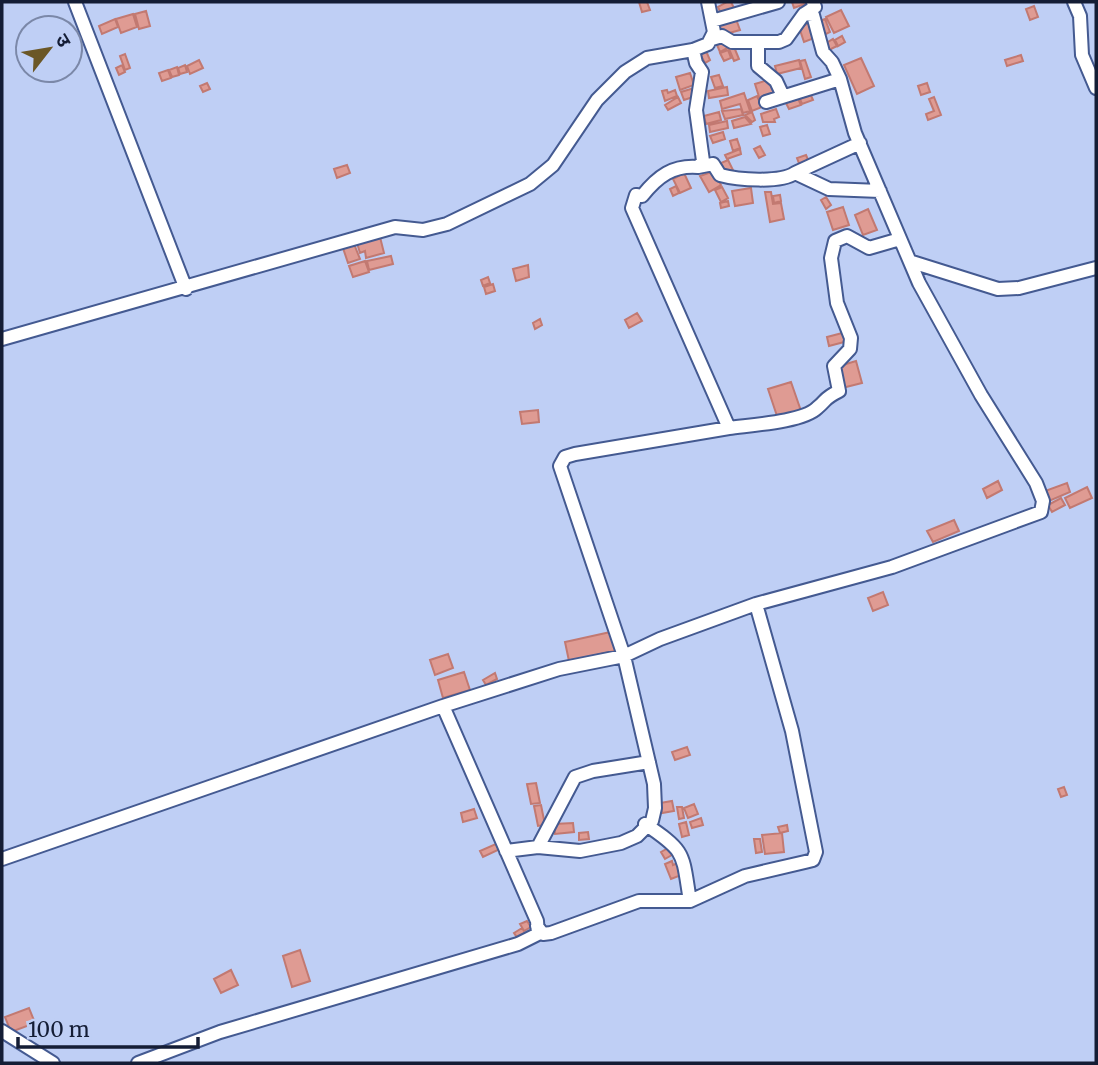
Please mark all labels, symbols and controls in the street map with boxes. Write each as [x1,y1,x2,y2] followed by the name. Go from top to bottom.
[14,14,84,84] north arrow
[50,29,77,52] text: उ
[18,1006,198,1050] scale bar
[28,1016,90,1043] text: 100 m

